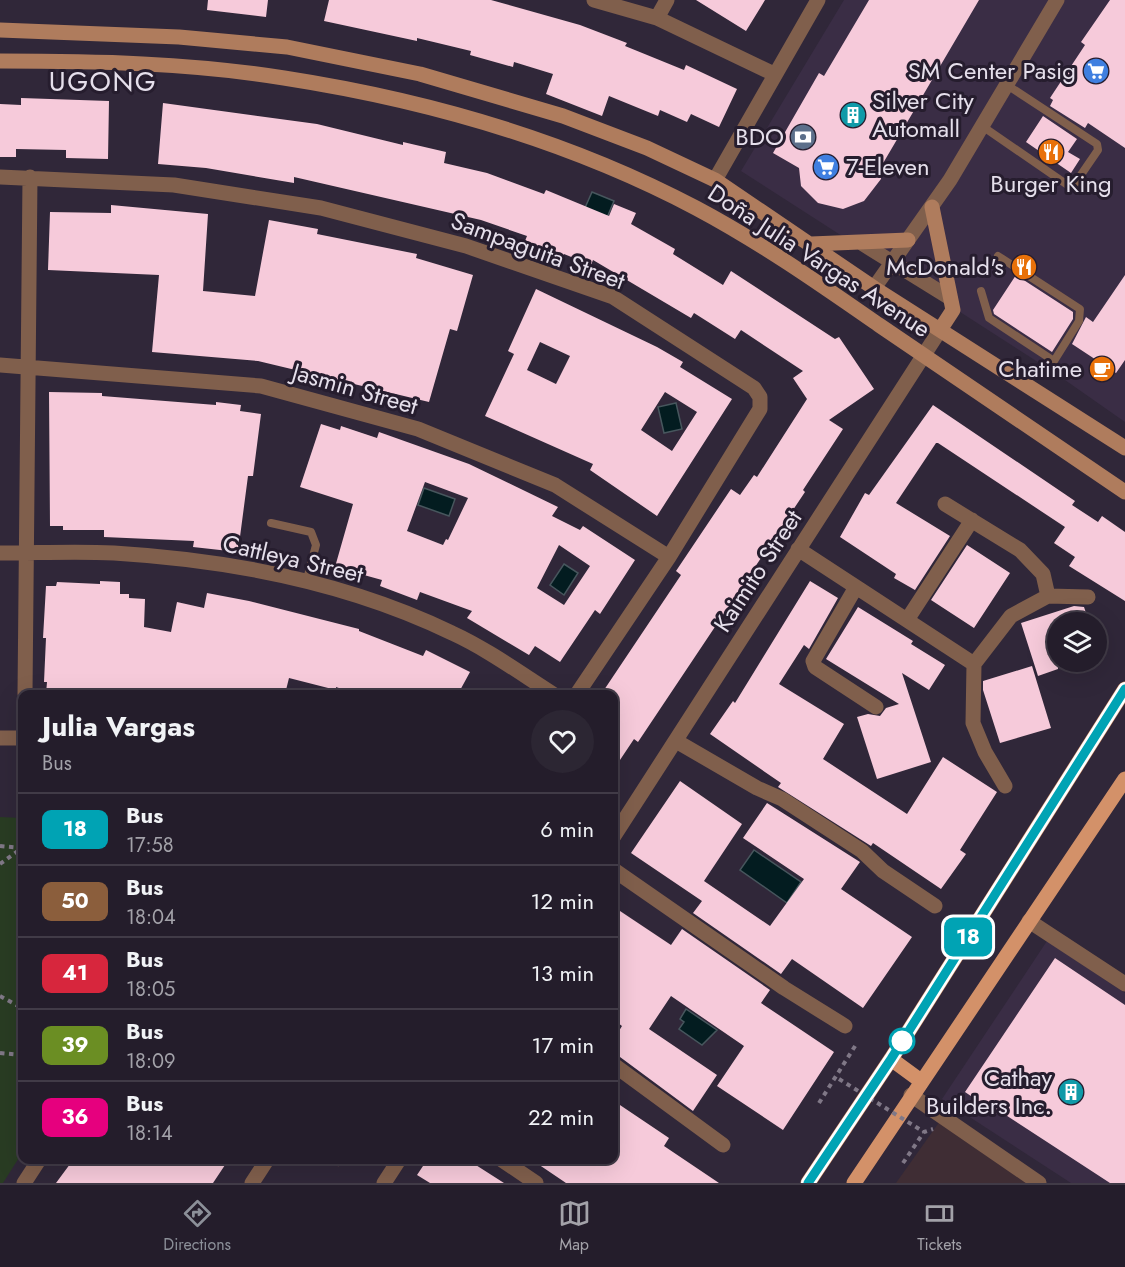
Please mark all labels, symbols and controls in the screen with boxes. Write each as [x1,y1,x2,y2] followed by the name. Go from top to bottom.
[908,53,1076,88] place label: SM Center Pasig
[1081,56,1111,86] supermarket icon: SM Center Pasig
[49,62,157,101] district label: UGONG
[872,83,974,146] place label: Silver City Automall
[838,100,868,130] building icon: Silver City Automall
[735,119,784,154] place label: BDO
[788,122,818,152] bank icon: BDO
[1036,137,1066,167] restaurant icon: Burger King
[846,149,930,184] place label: 7-Eleven
[811,152,841,182] supermarket icon: 7-Eleven
[990,166,1112,201] place label: Burger King
[701,175,938,346] street label: Doña Julia Vargas Avenue
[446,203,630,298] street label: Sampaguita Street
[886,249,1004,284] place label: McDonald's
[1009,252,1039,282] restaurant icon: McDonald's
[998,351,1082,386] place label: Chatime
[285,353,422,423] street label: Jasmin Street
[1087,354,1117,384] cafe icon: Chatime
[705,502,810,639] street label: Kaimito Street
[219,525,367,592] street label: Cattleya Street
[1047,612,1107,672] map controls
[1047,612,1107,672] button: layers
[42,706,195,747] text: Julia Vargas
[531,710,594,773] button: heart
[42,749,72,778] text: Bus
[126,799,163,831] text: Bus
[540,813,594,845] text: 6 min
[63,814,87,844] text: 18
[126,831,174,860] text: 17:58
[126,871,163,903] text: Bus
[531,885,594,917] text: 12 min
[61,886,89,916] text: 50
[126,903,176,932] text: 18:04
[941,918,995,956] line badge: 18
[956,922,980,952] text: 18
[126,943,163,975] text: Bus
[531,957,594,989] text: 13 min
[62,958,88,988] text: 41
[126,975,175,1004] text: 18:05
[126,1015,163,1047] text: Bus
[889,1028,915,1054] unlabelled marker
[532,1029,594,1061] text: 17 min
[61,1030,89,1060] text: 39
[126,1047,175,1076] text: 18:09
[926,1060,1052,1123] place label: Cathay Builders Inc.
[1056,1077,1086,1107] building icon: Cathay Builders Inc.
[126,1087,163,1119] text: Bus
[528,1101,594,1133] text: 22 min
[61,1102,89,1132] text: 36
[126,1119,173,1148] text: 18:14
[163,1197,231,1256] tab: Directions
[558,1197,591,1256] tab: Map
[917,1197,962,1256] tab: Tickets

